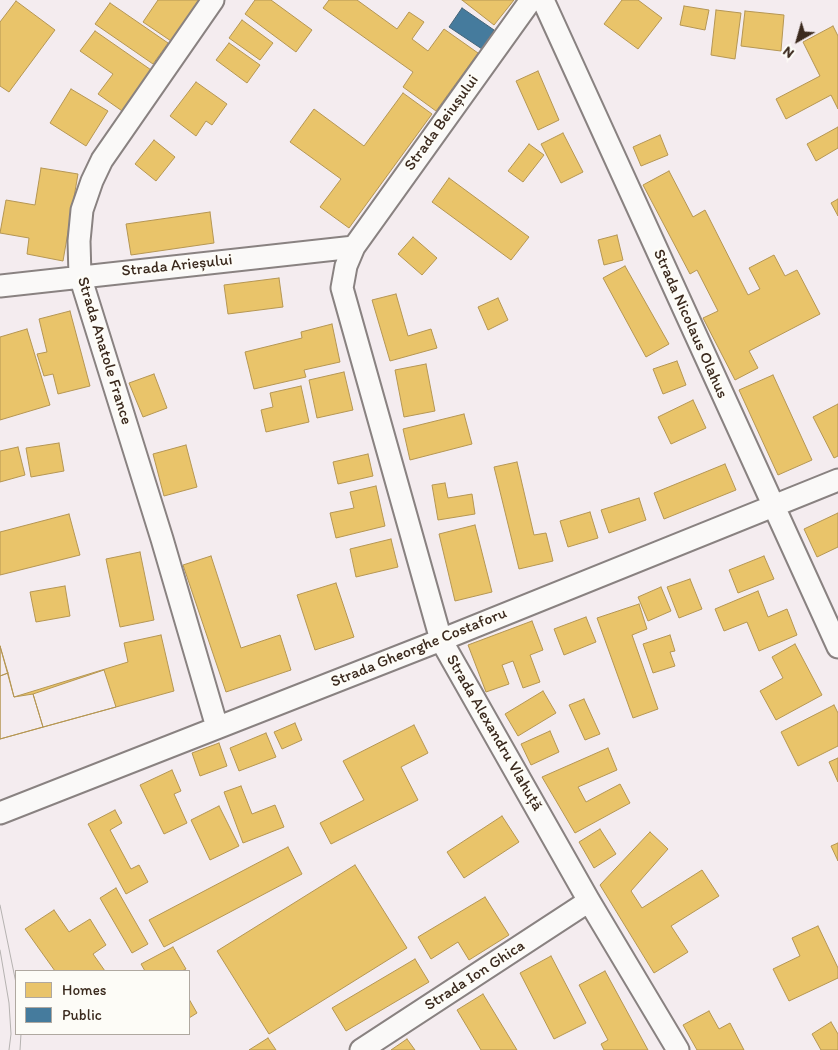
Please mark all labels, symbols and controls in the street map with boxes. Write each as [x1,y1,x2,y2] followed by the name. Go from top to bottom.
[773,15,823,65] north arrow
[780,43,797,62] text: N
[401,71,483,175] street label: Strada Beiușului
[648,246,732,402] street label: Strada Nicolaus Olahus
[121,251,233,281] street label: Strada Arieșului
[72,275,136,427] street label: Strada Anatole France
[328,604,510,692] street label: Strada Gheorghe Costaforu
[441,651,547,815] street label: Strada Alexandru Vlahuță
[421,937,529,1015] street label: Strada Ion Ghica
[15,970,190,1035] legend
[62,981,106,999] text: Homes
[62,1006,102,1024] text: Public

